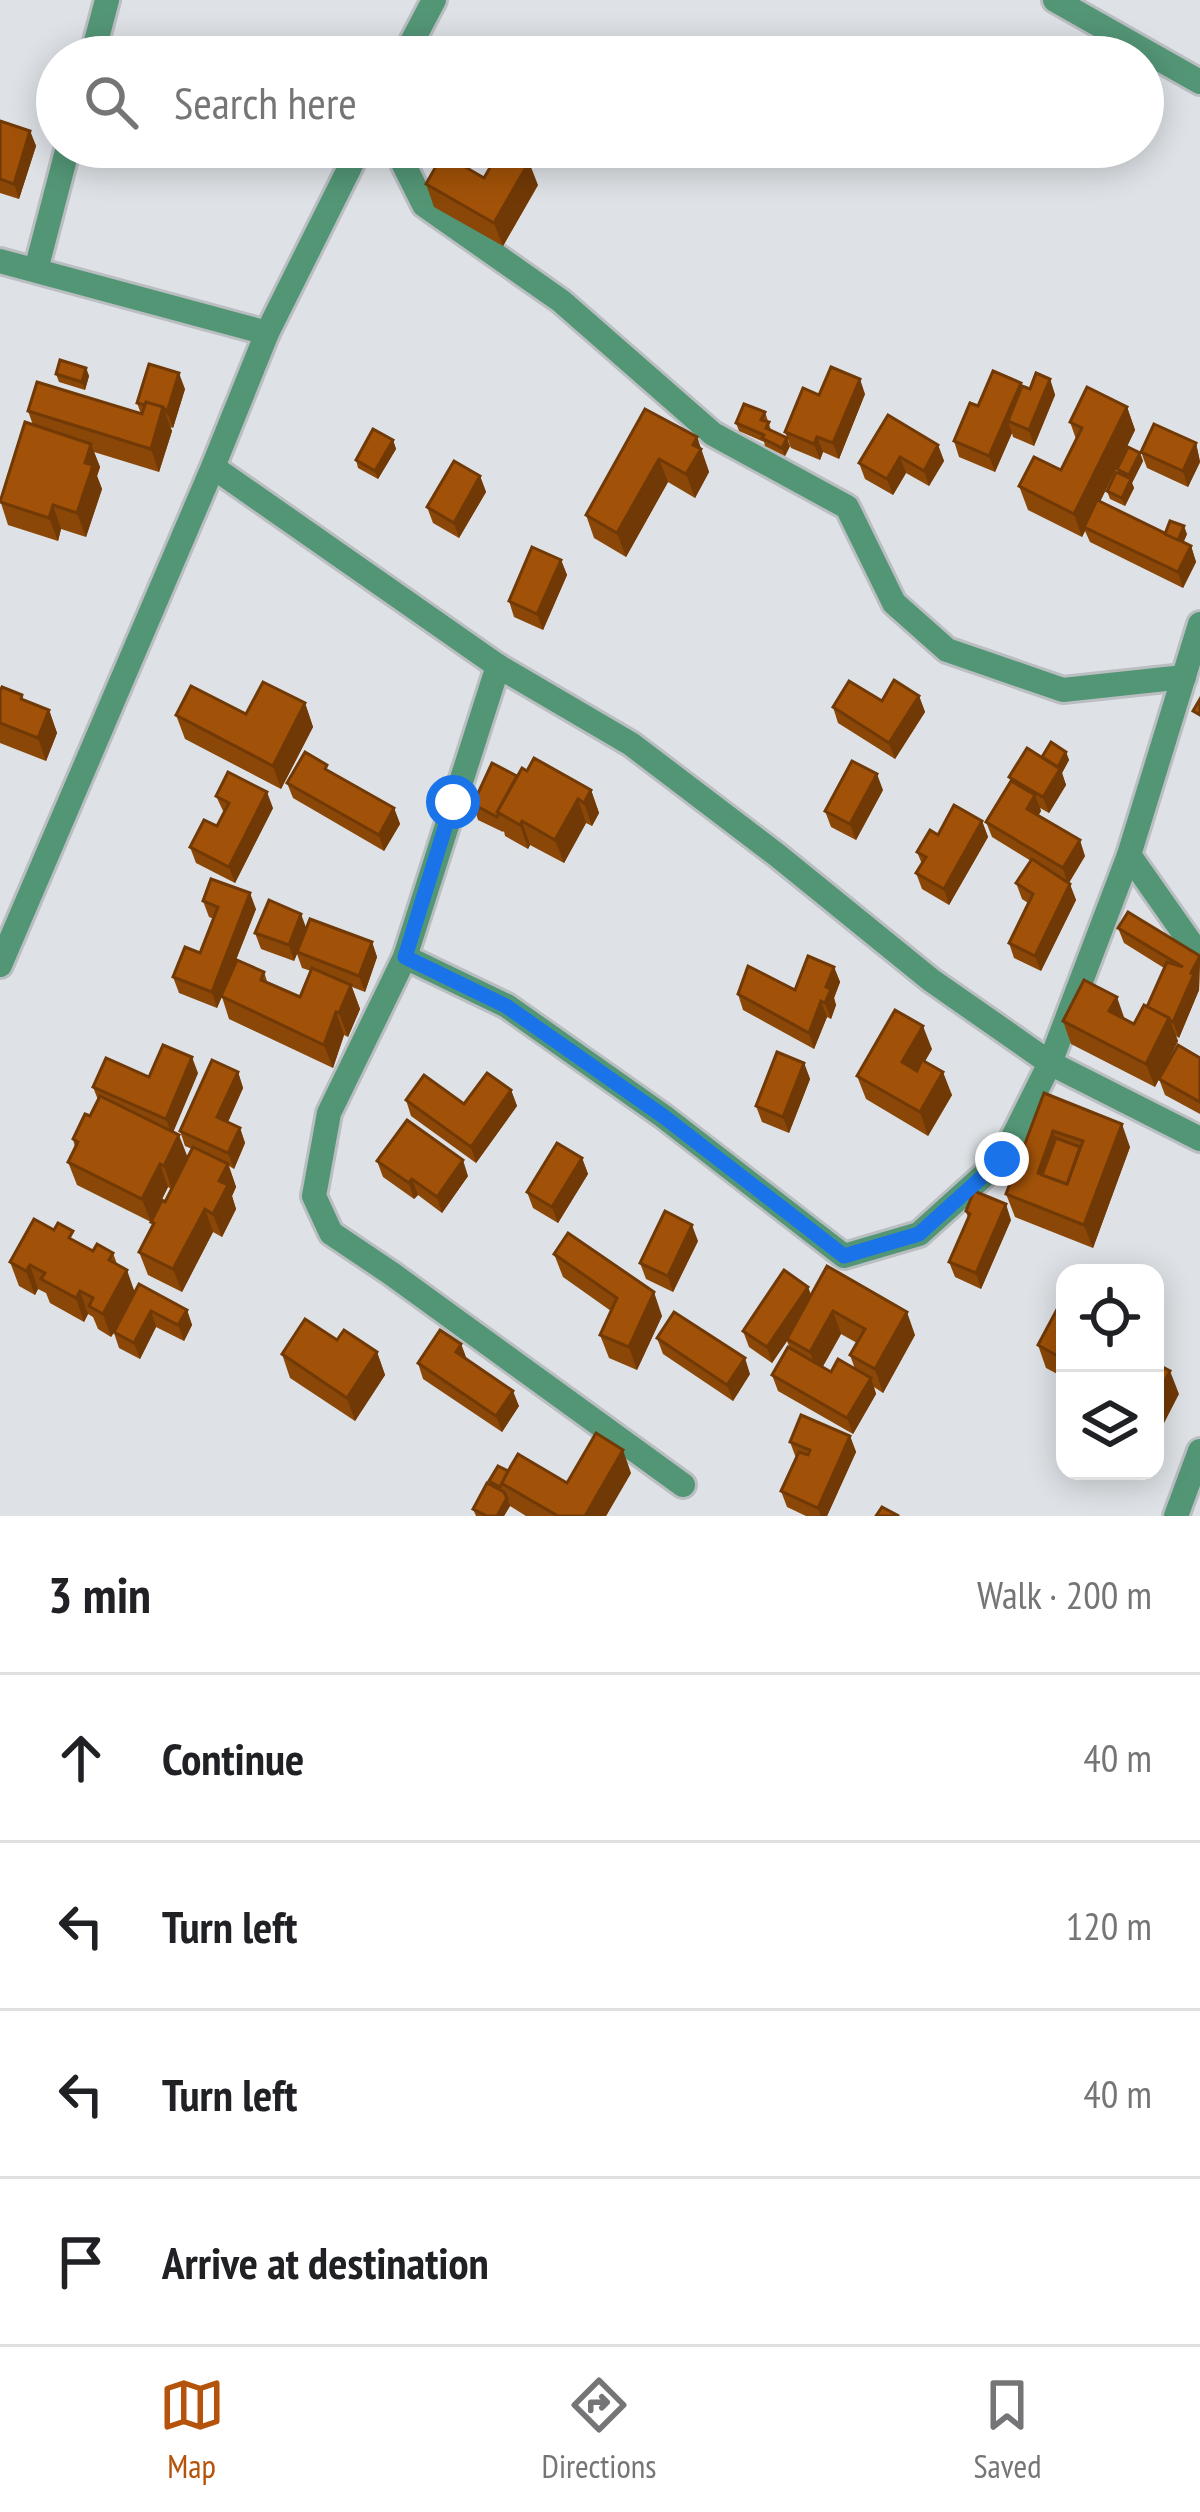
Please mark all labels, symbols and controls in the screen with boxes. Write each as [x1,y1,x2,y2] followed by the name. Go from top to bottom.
[36,36,1164,168] search box
[78,69,144,135] icon: search
[174,73,357,131] text: Search here
[426,775,480,829] route start
[975,1132,1029,1186] route end
[1056,1264,1164,1480] map controls
[1056,1264,1164,1372] button: locate
[1056,1372,1164,1480] button: layers
[48,1561,151,1627] text: 3 min
[977,1569,1152,1620] text: Walk · 200 m
[48,1725,114,1791] icon: ahead
[162,1729,304,1787] text: Continue
[1083,1732,1152,1783] text: 40 m
[48,1893,114,1959] icon: left
[162,1897,297,1955] text: Turn left
[1066,1900,1152,1951] text: 120 m
[48,2061,114,2127] icon: left
[162,2065,297,2123] text: Turn left
[1083,2068,1152,2119] text: 40 m
[48,2229,114,2295] icon: arrive
[162,2233,489,2291] text: Arrive at destination
[159,2372,225,2487] tab: Map
[542,2372,656,2487] tab: Directions
[973,2372,1041,2487] tab: Saved

